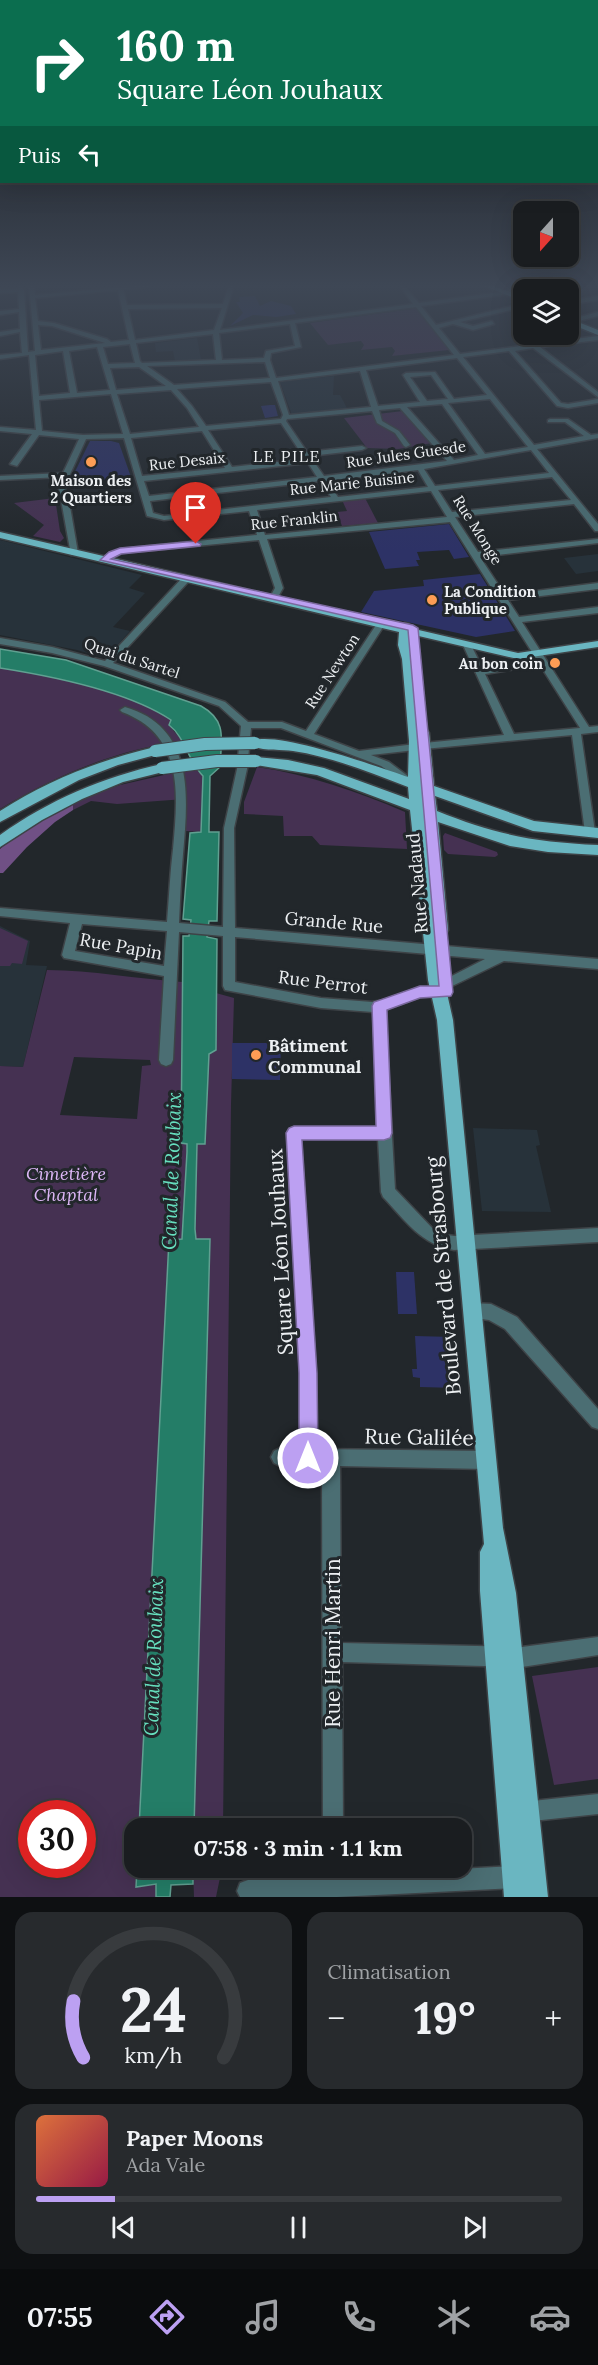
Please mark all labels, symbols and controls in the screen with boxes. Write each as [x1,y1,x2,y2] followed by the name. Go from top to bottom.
[117,19,235,73] text: 160 m
[18,24,96,102] icon: right
[117,72,383,106] text: Square Léon Jouhaux
[73,138,106,171] icon: left
[18,141,61,169] text: Puis
[513,201,579,267] north arrow
[513,201,579,345] map controls
[513,279,579,345] button: layers
[345,436,467,472] street label: Rue Jules Guesde
[253,446,321,466] district label: LE PILE
[148,448,226,474] street label: Rue Desaix
[84,455,98,469] marker: Maison des 2 Quartiers
[289,467,415,499] street label: Rue Marie Buisine
[50,471,132,507] place label: Maison des 2 Quartiers
[170,482,221,544] pin
[179,491,212,524] icon: arrive
[449,492,507,568] street label: Rue Monge
[250,506,338,534] street label: Rue Franklin
[444,582,537,618] place label: La Condition Publique
[425,593,439,607] marker: La Condition Publique
[301,630,363,712] street label: Rue Newton
[82,634,182,682] street label: Quai du Sartel
[459,654,543,673] place label: Au bon coin
[548,656,562,670] marker: Au bon coin
[401,832,433,934] street label: Rue Nadaud
[284,906,384,938] street label: Grande Rue
[78,927,164,965] street label: Rue Papin
[277,965,369,999] street label: Rue Perrot
[268,1034,362,1078] place label: Bâtiment Communal
[249,1048,263,1062] marker: Bâtiment Communal
[156,1092,186,1250] water label: Canal de Roubaix
[261,1148,299,1356] street label: Square Léon Jouhaux
[419,1155,467,1397] street label: Boulevard de Strasbourg
[26,1162,106,1206] park label: Cimetière Chaptal
[364,1423,474,1451] street label: Rue Galilée
[276,1426,340,1490] position arrow
[319,1558,346,1728] street label: Rue Henri Martin
[138,1578,168,1736] water label: Canal de Roubaix
[18,1800,96,1878] speed limit sign: 30
[193,1834,403,1862] text: 07:58 · 3 min · 1.1 km
[328,1959,451,1984] text: Climatisation
[120,1969,187,2049] text: 24
[414,1989,475,2046] text: 19°
[328,1997,345,2039] text: −
[544,1997,562,2039] text: +
[124,2041,182,2069] text: km/h
[126,2124,263,2152] text: Paper Moons
[126,2152,205,2177] text: Ada Vale
[107,2211,140,2244] icon: previous
[282,2211,315,2244] icon: pause
[458,2211,491,2244] icon: next
[146,2296,188,2338] icon: directions
[242,2296,284,2338] icon: music
[338,2296,380,2338] icon: phone
[433,2296,475,2338] icon: climate
[529,2296,571,2338] icon: car
[27,2300,93,2334] text: 07:55

